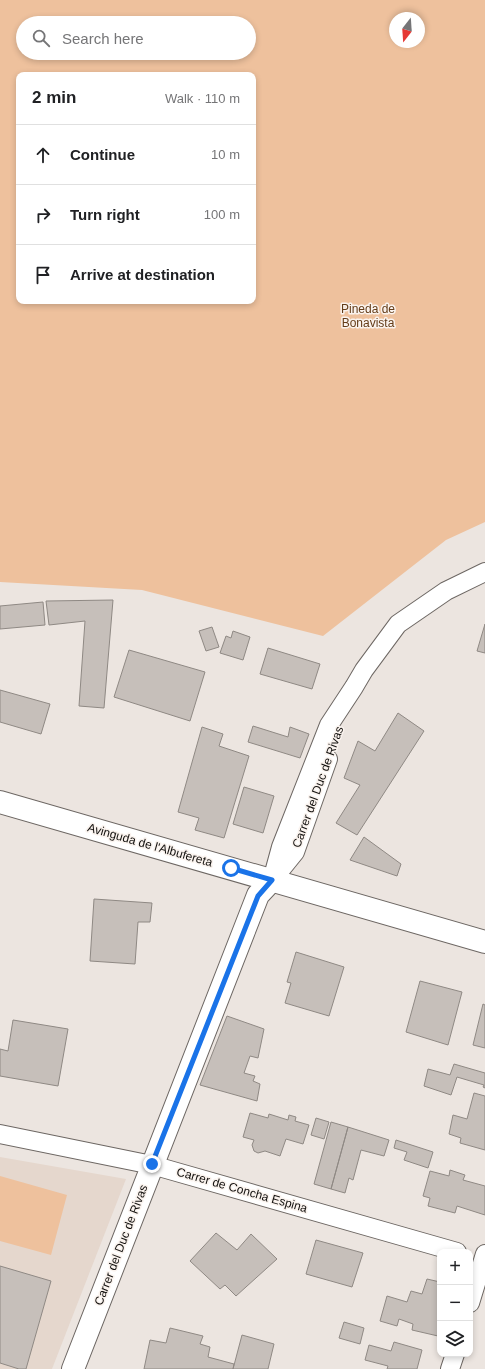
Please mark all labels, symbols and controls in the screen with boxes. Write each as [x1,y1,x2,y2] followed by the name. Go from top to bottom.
[389,12,425,48] north arrow
[16,16,256,60] search box
[30,27,52,49] icon: search
[62,30,144,47] text: Search here
[32,88,76,107] text: 2 min
[165,91,240,106] text: Walk · 110 m
[32,144,54,166] icon: ahead
[70,146,135,163] text: Continue
[211,147,240,162] text: 10 m
[32,204,54,226] icon: right
[70,206,140,223] text: Turn right
[204,207,240,222] text: 100 m
[32,264,54,286] icon: arrive
[70,266,215,283] text: Arrive at destination
[341,302,395,330] park label: Pineda de Bonavista
[290,724,346,850] street label: Carrer del Duc de Rivas
[86,820,214,870] street label: Avinguda de l'Albufereta
[222,859,240,877] route start
[143,1155,161,1173] route end
[175,1165,309,1215] street label: Carrer de Concha Espina
[92,1183,150,1307] street label: Carrer del Duc de Rivas
[437,1249,473,1357] map controls
[437,1249,473,1285] button: +
[437,1285,473,1321] button: −
[437,1321,473,1357] button: layers

